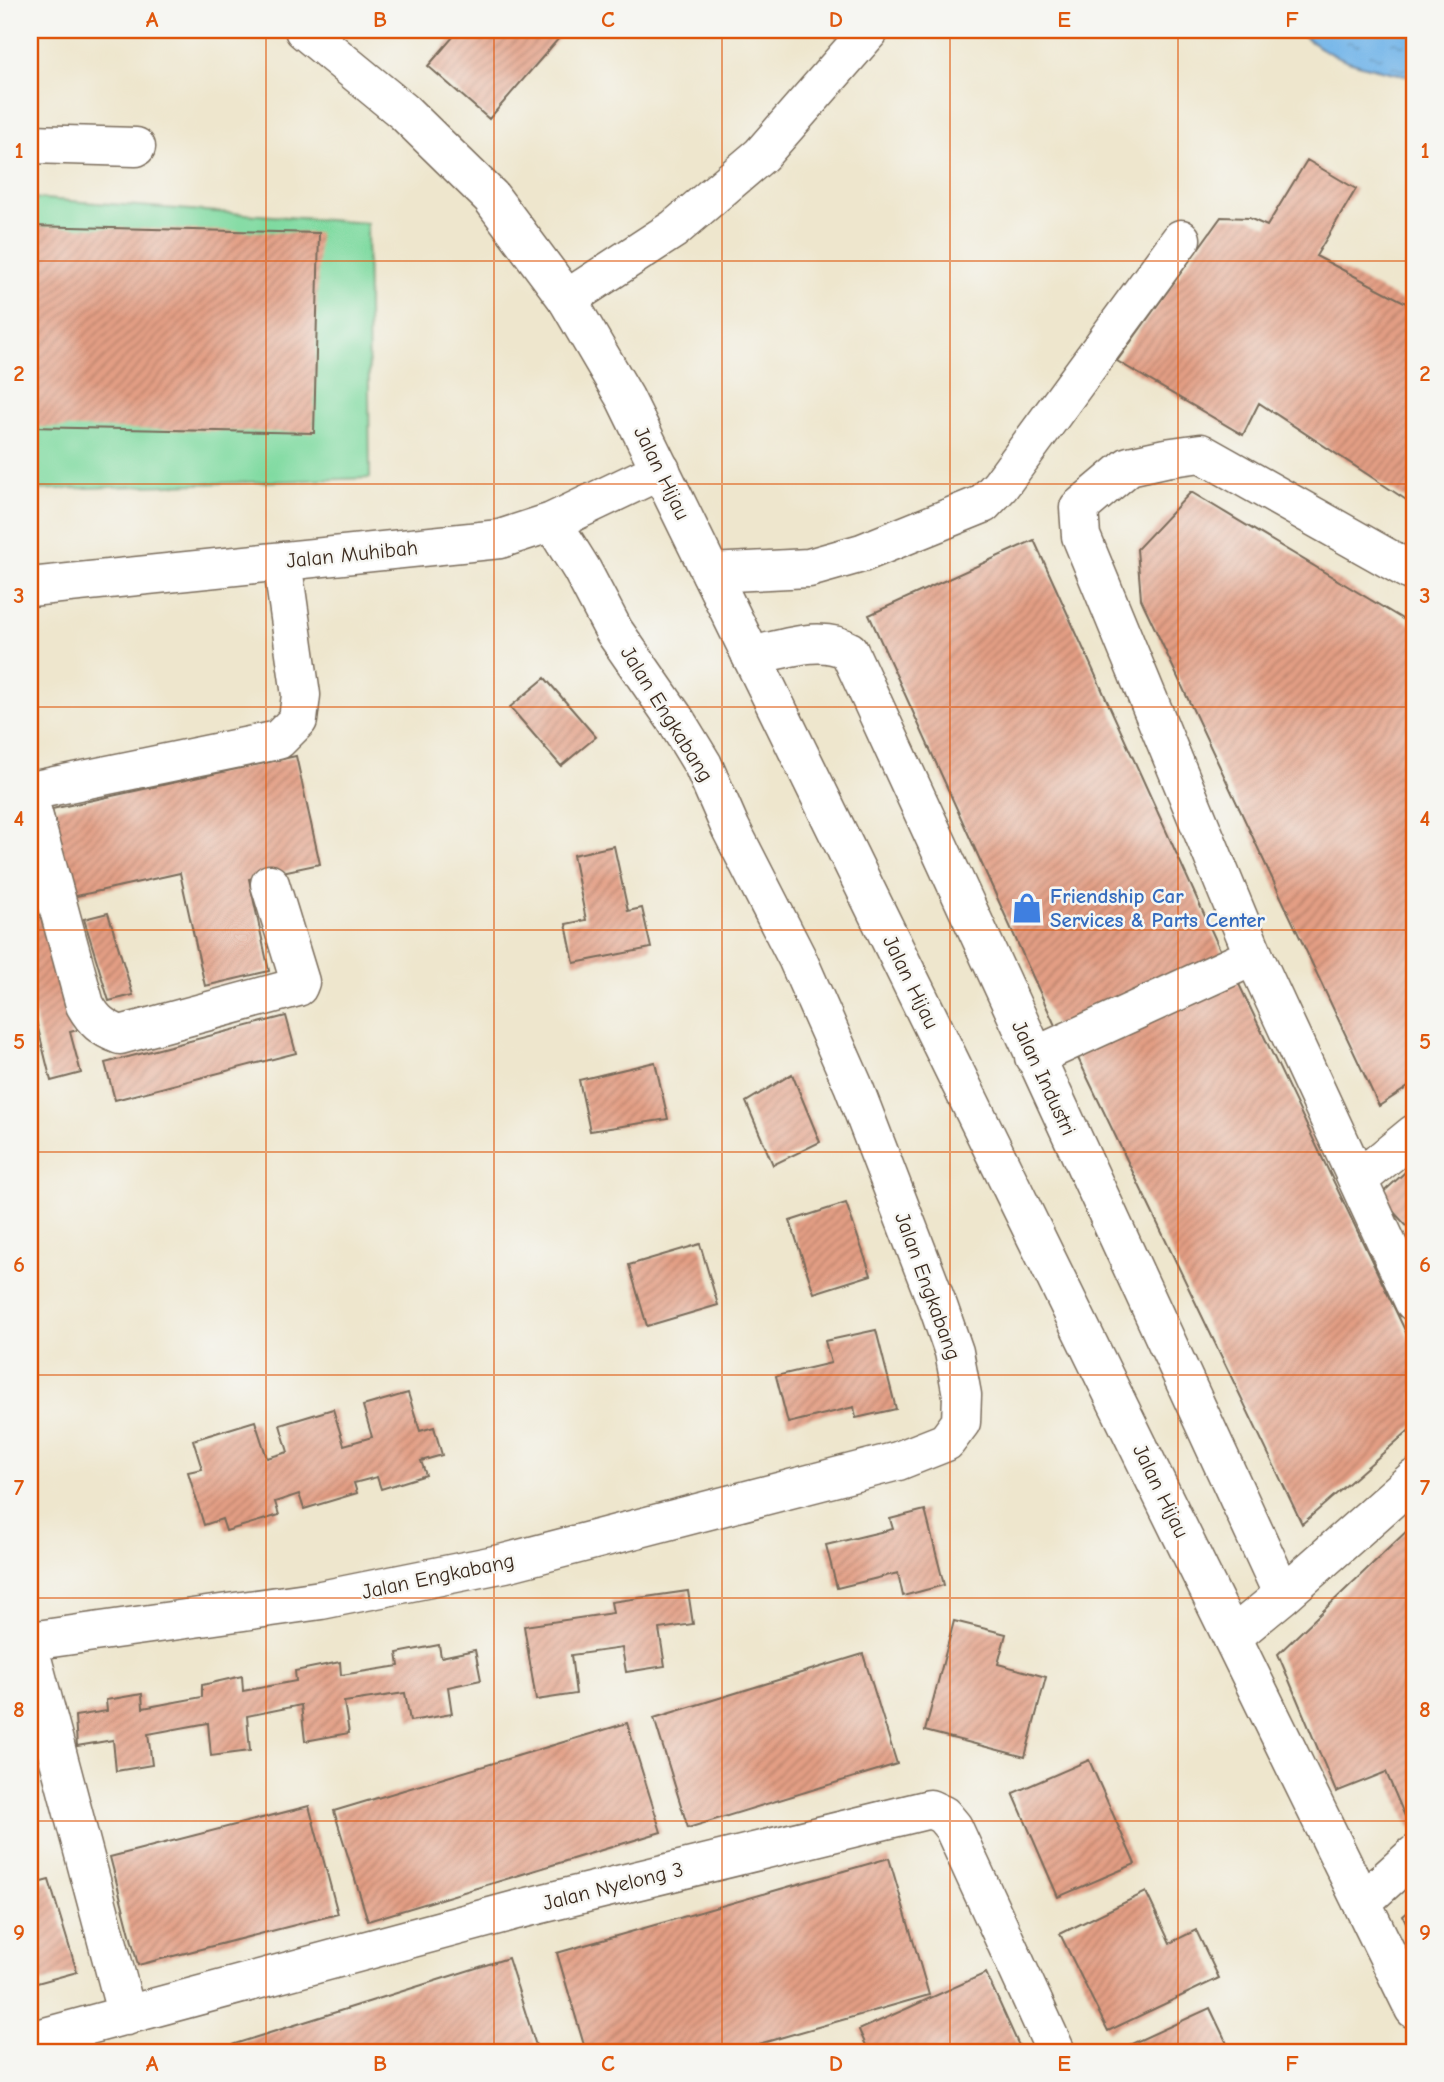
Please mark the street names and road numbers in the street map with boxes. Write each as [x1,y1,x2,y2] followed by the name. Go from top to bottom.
[629,422,695,524] street label: Jalan Hijau
[285,535,419,573] street label: Jalan Muhibah
[616,642,718,786] street label: Jalan Engkabang
[878,931,944,1033] street label: Jalan Hijau
[1007,1017,1081,1139] street label: Jalan Industri
[890,1209,966,1363] street label: Jalan Engkabang
[1128,1440,1194,1542] street label: Jalan Hijau
[360,1548,516,1604] street label: Jalan Engkabang
[540,1857,686,1915] street label: Jalan Nyelong 3

